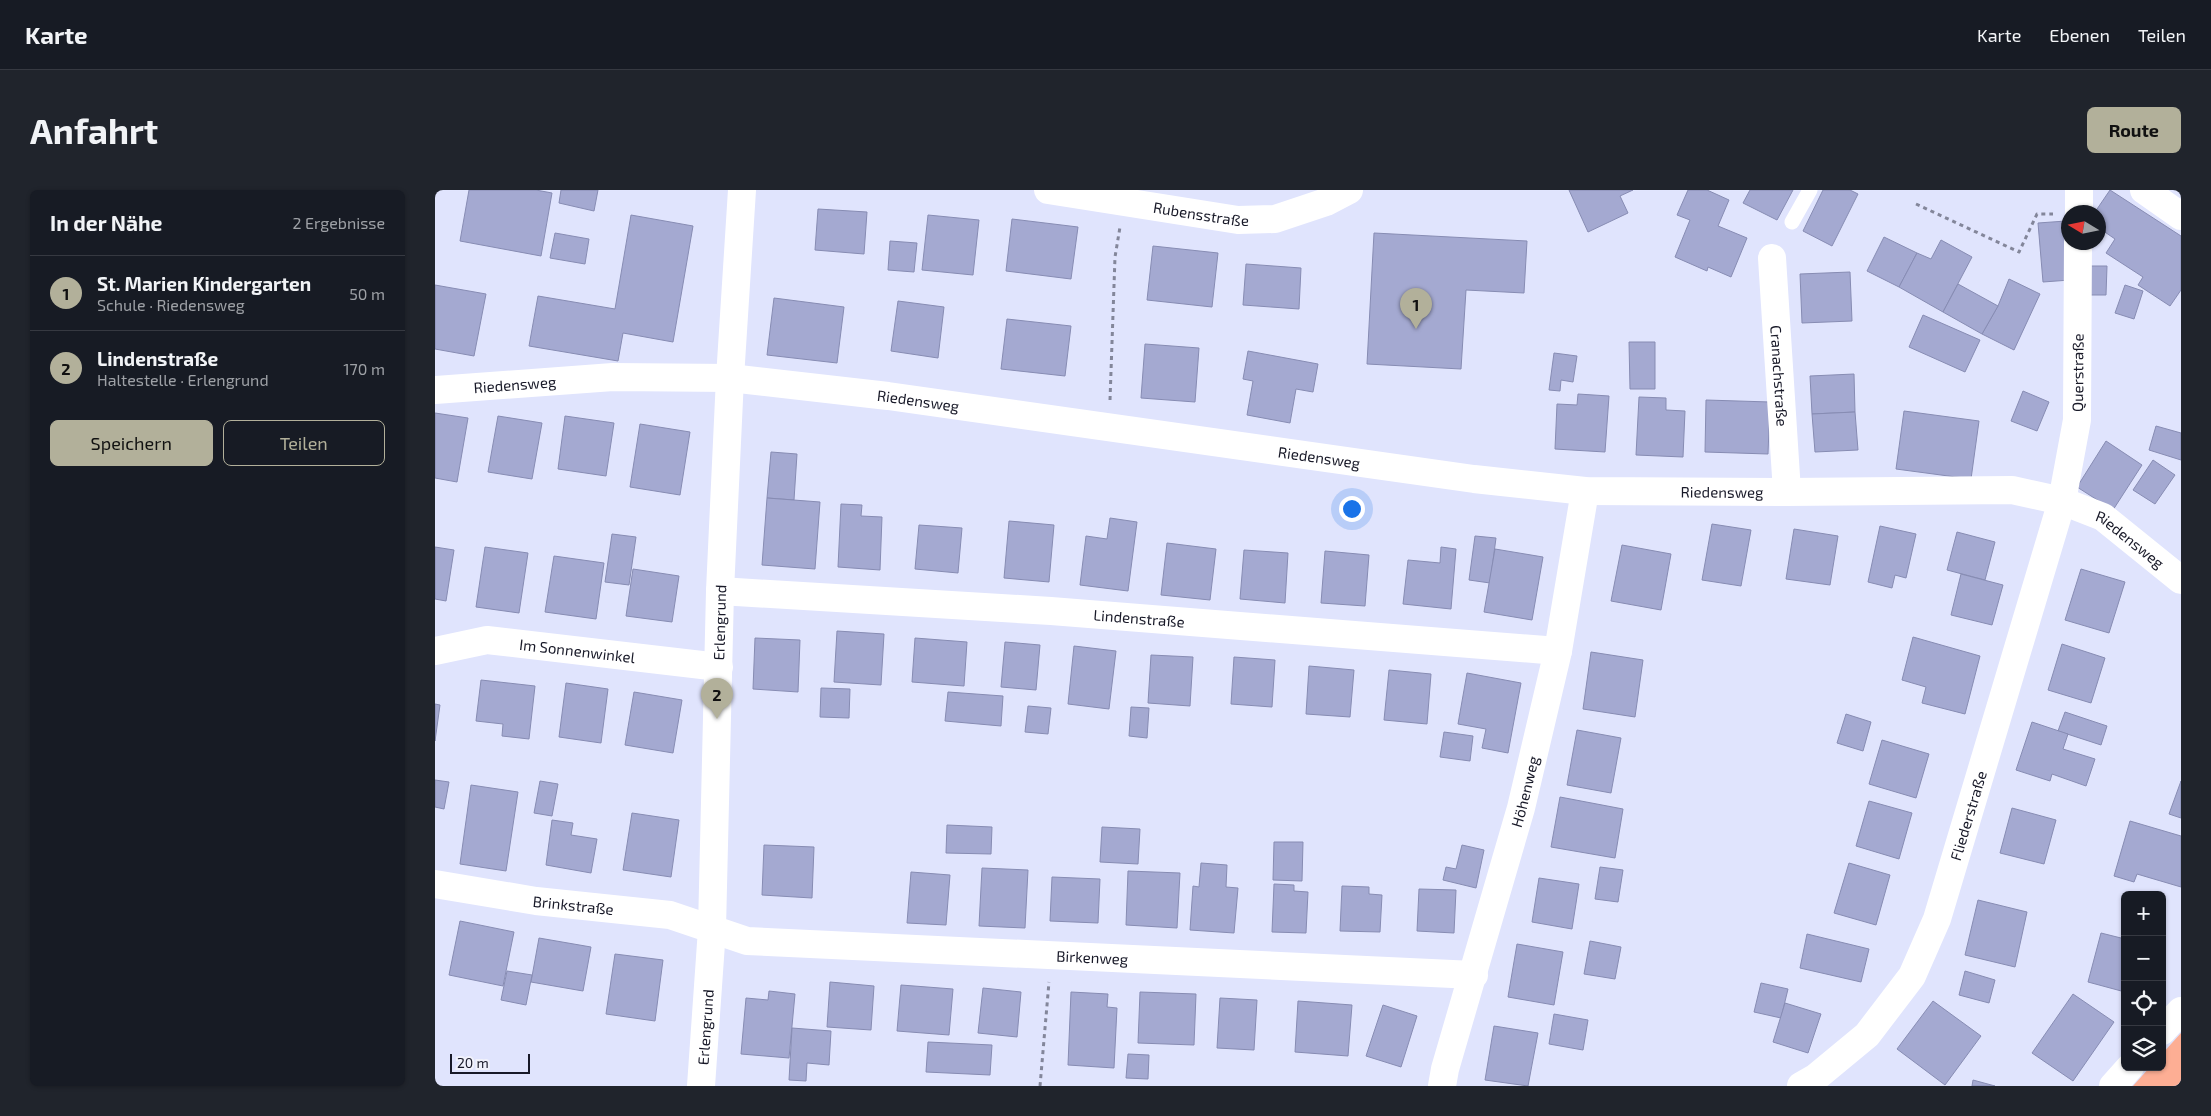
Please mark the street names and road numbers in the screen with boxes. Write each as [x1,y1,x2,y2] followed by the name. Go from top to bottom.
[1152,198,1249,229] street label: Rubensstraße
[1767,324,1792,427] street label: Cranachstraße
[2068,333,2087,412] street label: Querstraße
[473,372,557,396] street label: Riedensweg
[876,386,961,415] street label: Riedensweg
[1277,442,1362,472] street label: Riedensweg
[1681,482,1764,501] street label: Riedensweg
[2094,506,2168,572] street label: Riedensweg
[709,584,729,661] street label: Erlengrund
[1093,605,1185,631] street label: Lindenstraße
[518,635,637,666] street label: Im Sonnenwinkel
[1507,753,1542,829] street label: Höhenweg
[1946,769,1990,863] street label: Fliederstraße
[532,892,615,918] street label: Brinkstraße
[1056,946,1129,968] street label: Birkenweg
[693,989,717,1066] street label: Erlengrund

